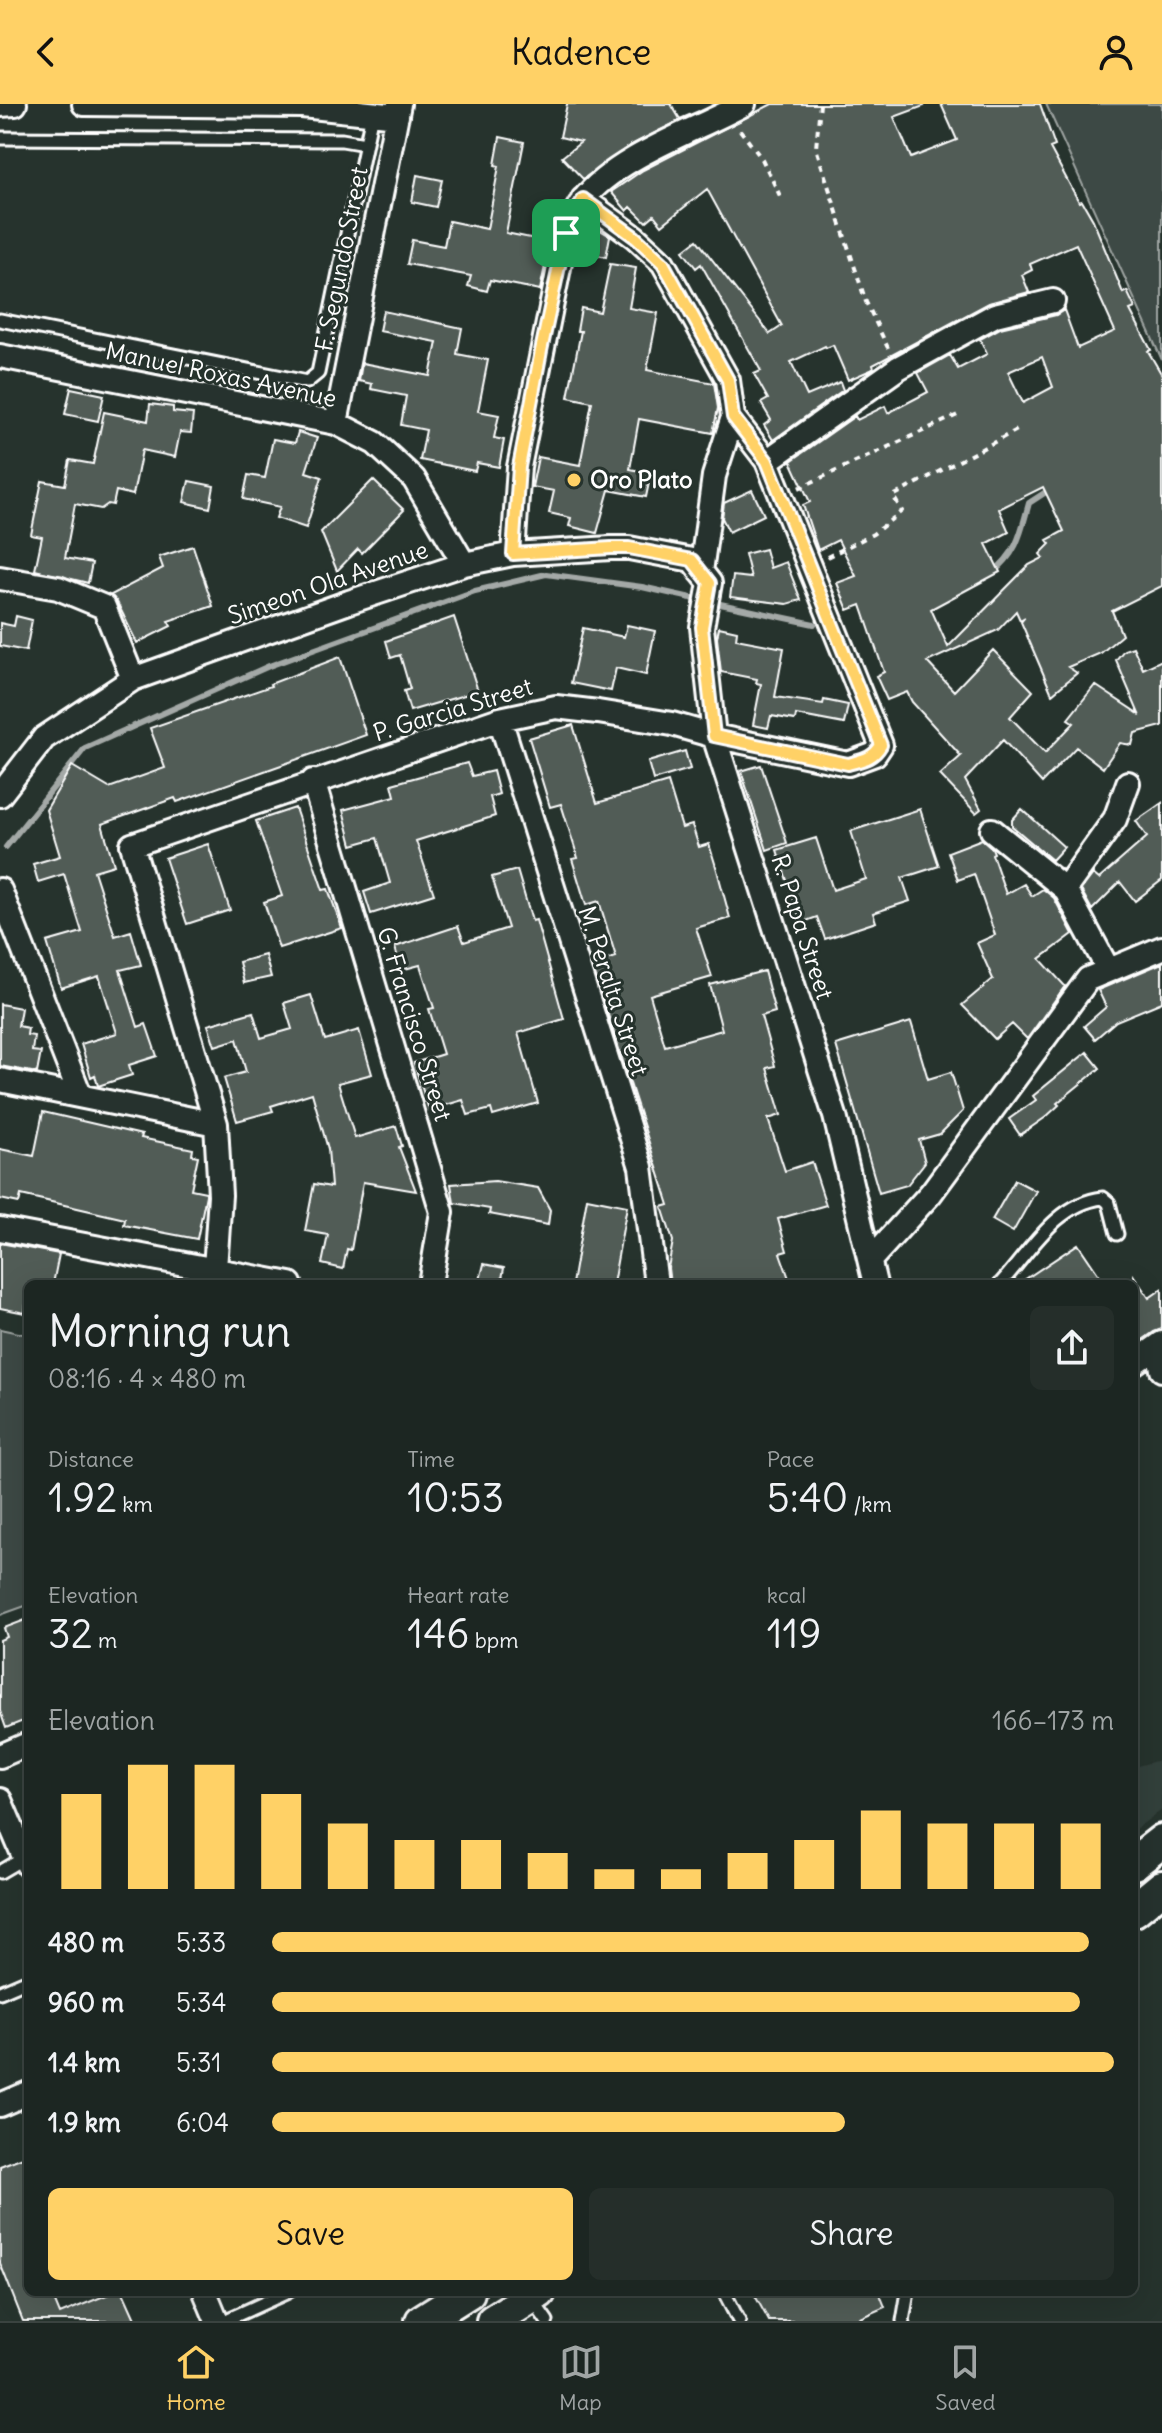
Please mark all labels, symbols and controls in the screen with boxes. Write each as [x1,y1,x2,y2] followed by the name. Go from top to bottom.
[24,30,68,74] icon: back
[511,30,651,75] text: Kadence
[1094,30,1138,74] icon: person
[308,164,374,354] street label: F. Segundo Street
[532,199,600,267] pin
[544,211,588,255] icon: arrive
[103,335,339,413] street label: Manuel Roxas Avenue
[590,464,692,494] place label: Oro Plato
[565,471,583,489] marker: Oro Plato
[224,534,432,630] street label: Simeon Ola Avenue
[370,671,536,747] street label: P. Garcia Street
[765,850,840,1003] street label: R. Papa Street
[572,902,656,1079] street label: M. Peralta Street
[371,923,459,1124] street label: G. Francisco Street
[48,1304,291,1359] text: Morning run
[1030,1306,1114,1390] button: share
[48,1362,246,1395] text: 08:16 · 4 × 480 m
[48,1445,134,1473] text: Distance
[407,1445,455,1473] text: Time
[767,1445,814,1473] text: Pace
[48,1473,117,1523] text: 1.92
[407,1473,504,1523] text: 10:53
[767,1473,848,1523] text: 5:40
[117,1490,153,1518] text: km
[848,1490,892,1518] text: /km
[48,1581,138,1609] text: Elevation
[407,1581,509,1609] text: Heart rate
[767,1581,806,1609] text: kcal
[48,1609,93,1659] text: 32
[407,1609,469,1659] text: 146
[767,1609,821,1659] text: 119
[93,1626,117,1654] text: m
[469,1626,519,1654] text: bpm
[48,1704,155,1737] text: Elevation
[992,1704,1114,1737] text: 166–173 m
[48,1926,124,1959] text: 480 m
[176,1926,226,1959] text: 5:33
[48,1986,124,2019] text: 960 m
[176,1986,227,2019] text: 5:34
[48,2046,121,2079] text: 1.4 km
[176,2046,222,2079] text: 5:31
[48,2106,121,2139] text: 1.9 km
[176,2106,229,2139] text: 6:04
[48,2188,573,2280] button: Save
[589,2188,1114,2280] button: Share
[166,2340,226,2416] tab: Home
[559,2340,603,2416] tab: Map
[935,2340,996,2416] tab: Saved

